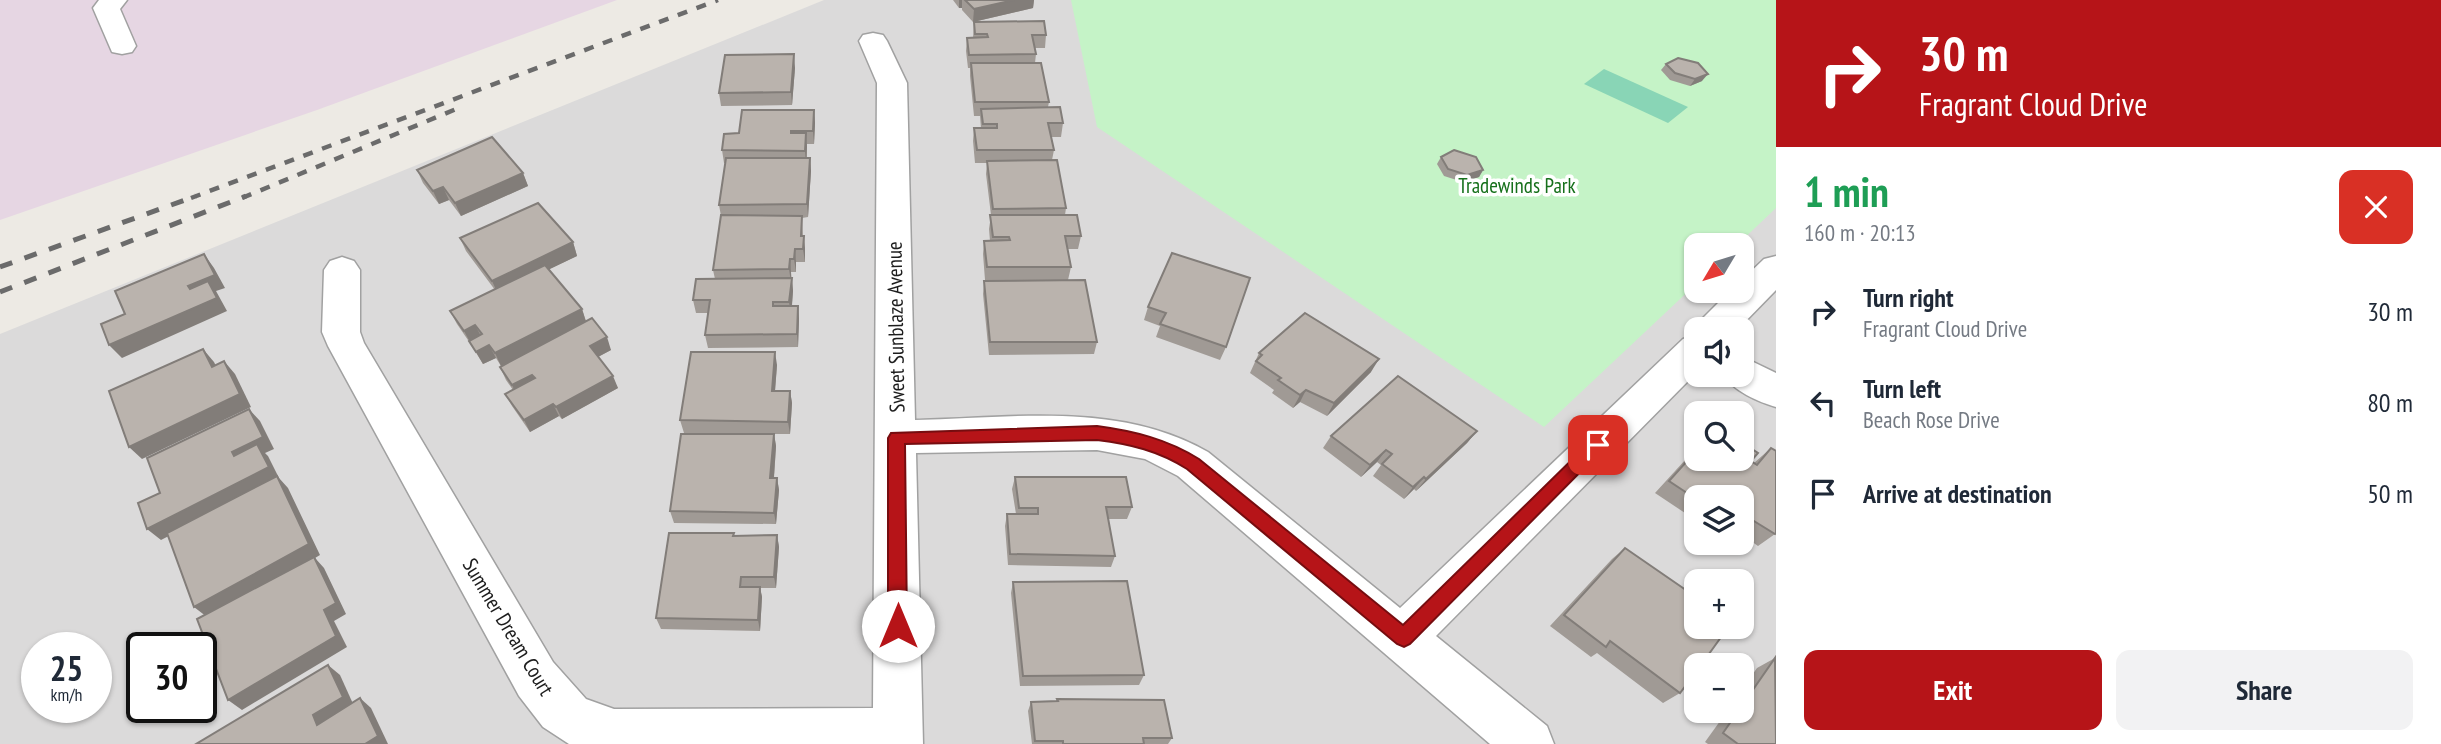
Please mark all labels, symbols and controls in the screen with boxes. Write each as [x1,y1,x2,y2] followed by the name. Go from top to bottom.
[1919,21,2008,85] text: 30 m
[1804,28,1895,119] icon: right
[1919,83,2147,125] text: Fragrant Cloud Drive
[1804,164,1889,219] text: 1 min
[2339,170,2413,244] button: close
[1458,172,1576,199] park label: Tradewinds Park
[1804,218,1916,247] text: 160 m · 20:13
[1684,233,1754,303] north arrow
[1684,233,1754,723] map controls
[881,241,910,413] street label: Sweet Sunblaze Avenue
[1863,281,1954,314] text: Turn right
[1804,293,1842,331] icon: right
[2367,295,2413,328] text: 30 m
[1863,314,2027,343] text: Fragrant Cloud Drive
[1684,317,1754,387] button: sound
[1863,372,1941,405] text: Turn left
[1804,384,1842,422] icon: left
[2367,386,2413,419] text: 80 m
[1684,401,1754,471] button: search
[1863,405,2000,434] text: Beach Rose Drive
[1568,415,1628,475] pin
[1579,426,1617,464] icon: arrive
[1804,475,1842,513] icon: arrive
[1863,477,2052,510] text: Arrive at destination
[2367,477,2413,510] text: 50 m
[1684,485,1754,555] button: layers
[457,553,560,701] street label: Summer Dream Court
[1684,569,1754,639] button: +
[861,589,935,663] position arrow
[126,632,217,723] speed limit sign: 30
[50,645,83,691] text: 25
[1804,650,2102,730] button: Exit
[2116,650,2413,730] button: Share
[1684,653,1754,723] button: −
[51,683,82,706] text: km/h

